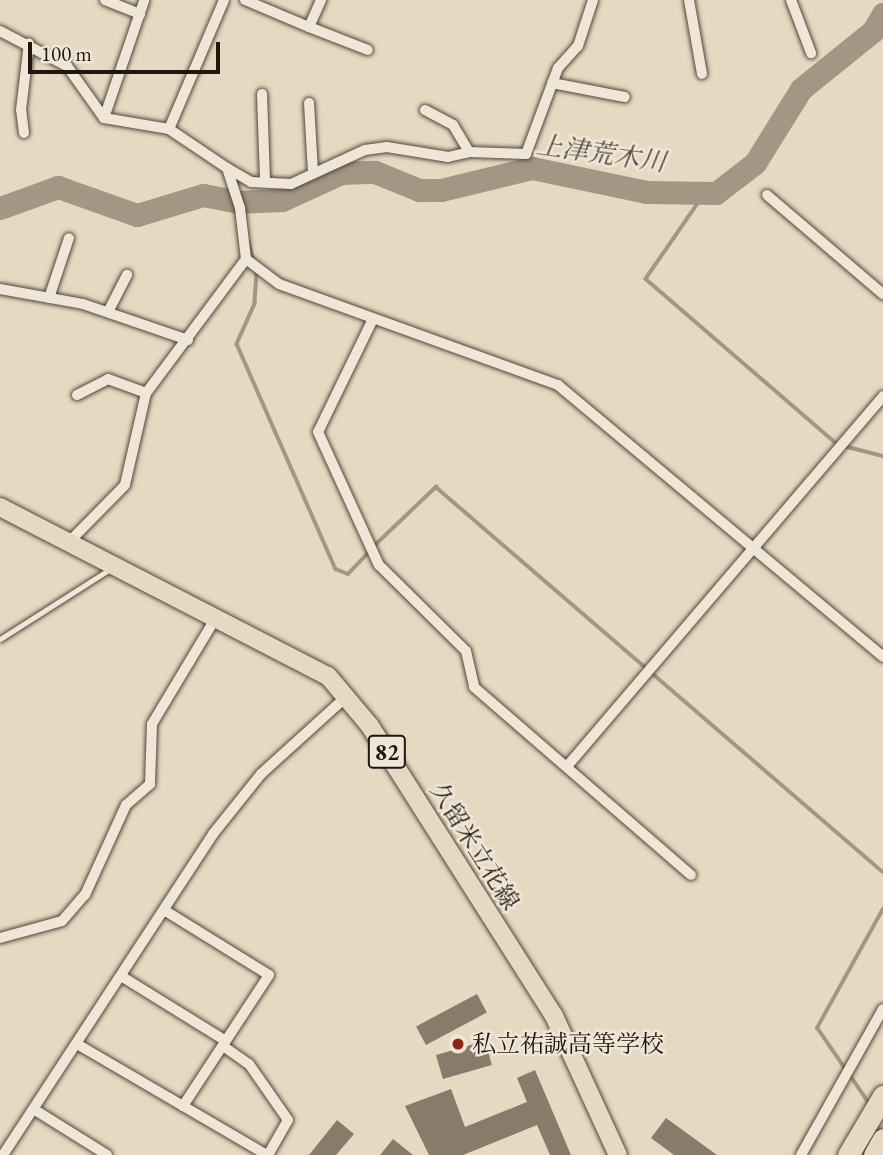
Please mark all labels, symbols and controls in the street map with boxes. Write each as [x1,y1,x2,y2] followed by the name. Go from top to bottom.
[32,28,224,72] scale bar
[41,40,92,67] text: 100 m
[534,130,668,178] water label: 上津荒木川
[368,732,406,772] road number: 82
[425,777,525,915] street label: 久留米立花線
[472,1030,664,1058] place label: 私立祐誠高等学校
[450,1036,466,1052] marker: 私立祐誠高等学校

